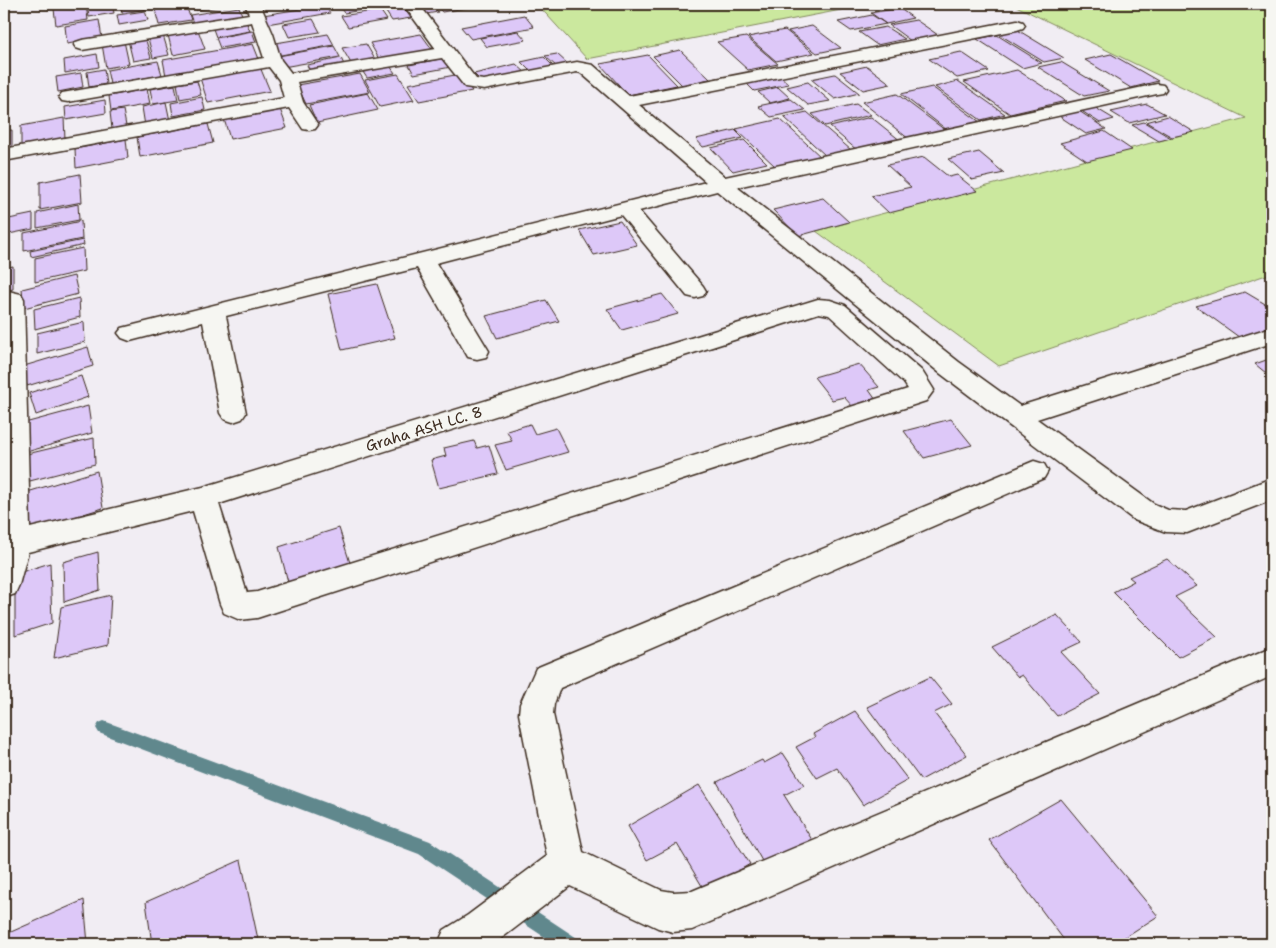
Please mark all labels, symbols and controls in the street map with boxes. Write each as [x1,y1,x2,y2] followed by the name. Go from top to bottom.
[363,402,485,456] street label: Graha ASH LC. 8

